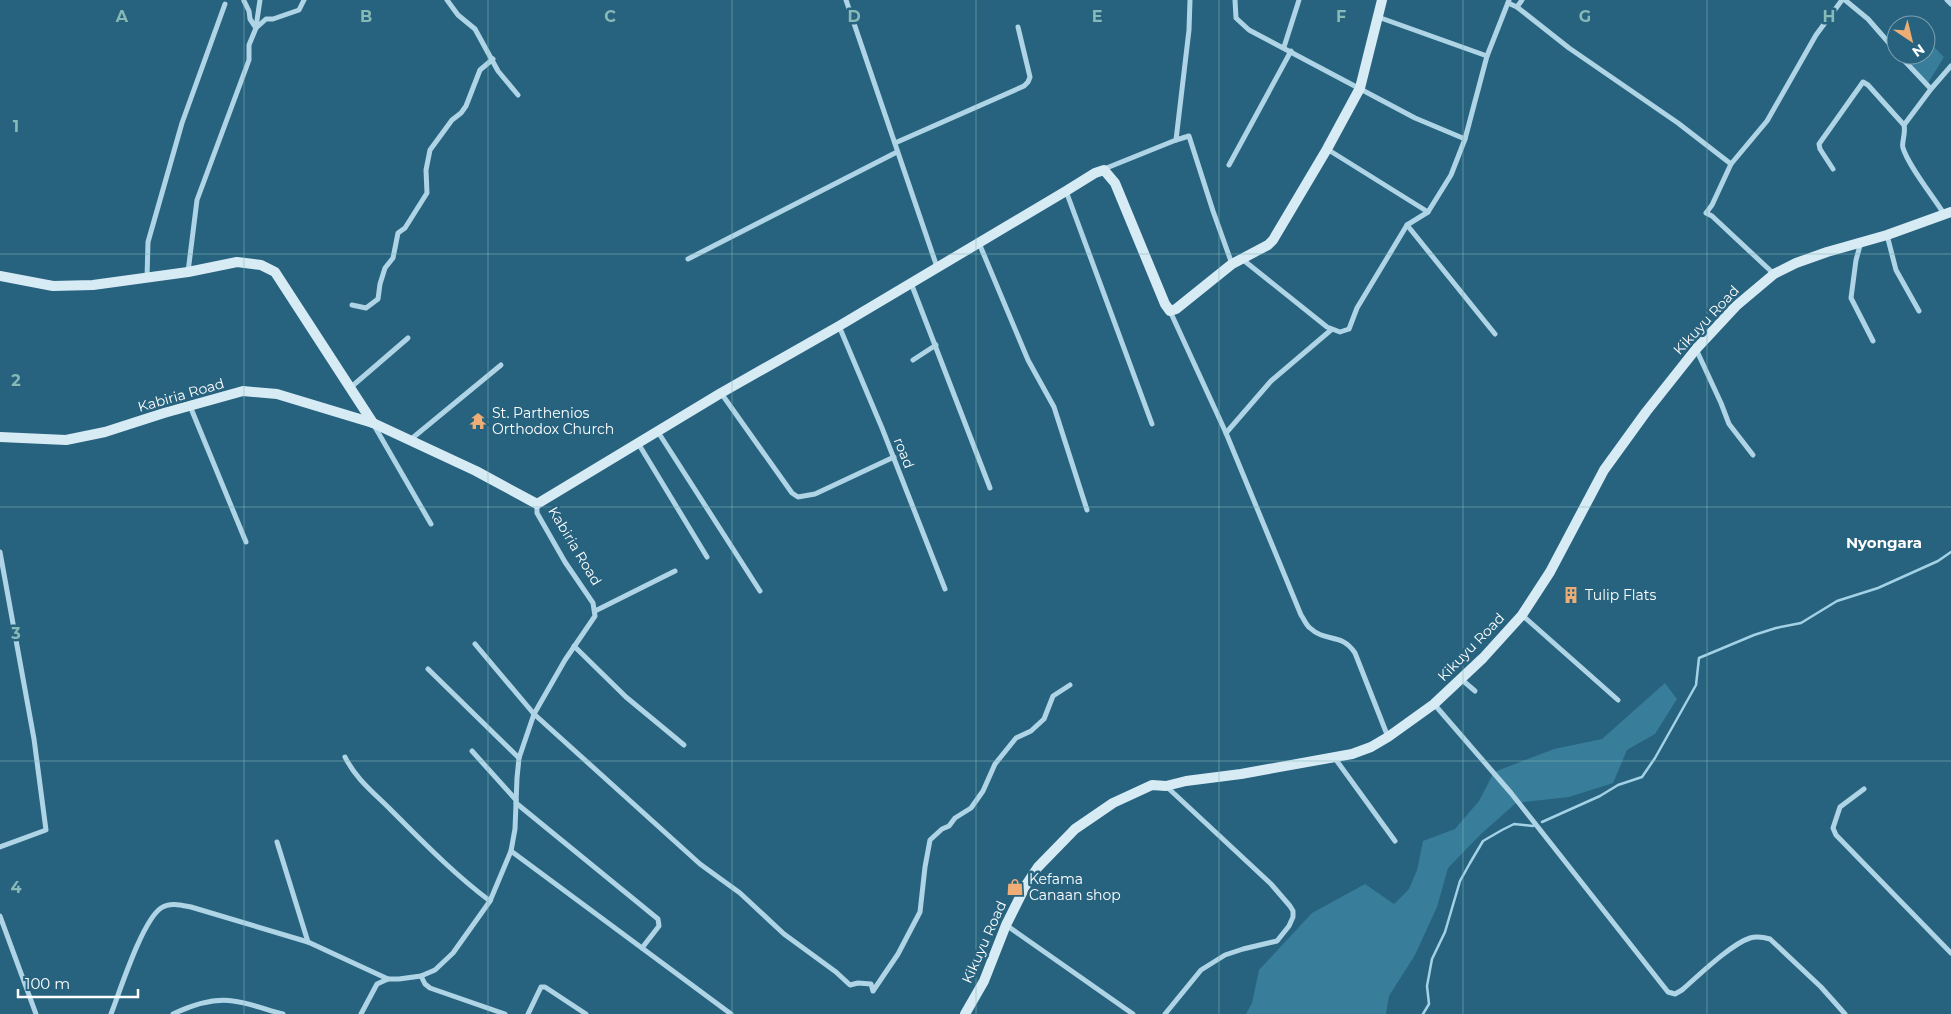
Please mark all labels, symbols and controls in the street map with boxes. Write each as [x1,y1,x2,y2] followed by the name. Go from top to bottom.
[115,7,129,26] text: A
[360,7,372,26] text: B
[604,7,616,26] text: C
[847,7,861,26] text: D
[1092,7,1102,26] text: E
[1336,7,1346,26] text: F
[1579,7,1591,26] text: G
[1823,7,1835,26] text: H
[1886,15,1936,65] north arrow
[1909,40,1928,61] text: N
[13,117,19,136] text: 1
[1669,281,1743,359] street label: Kikuyu Road
[11,371,21,390] text: 2
[136,374,226,416] street label: Kabiria Road
[492,404,614,438] place label: St. Parthenios Orthodox Church
[468,411,488,431] temple icon: St. Parthenios Orthodox Church
[890,435,918,471] street label: road
[544,503,606,589] street label: Kabiria Road
[1846,533,1922,552] district label: Nyongara
[1561,585,1581,605] building icon: Tulip Flats
[1585,586,1657,604] place label: Tulip Flats
[1434,609,1508,685] street label: Kikuyu Road
[10,624,21,643] text: 3
[1029,870,1121,904] place label: Kefama Canaan shop
[1005,877,1025,897] shop icon: Kefama Canaan shop
[10,878,22,897] text: 4
[958,898,1010,986] street label: Kikuyu Road
[18,966,138,998] scale bar
[25,974,70,993] text: 100 m

